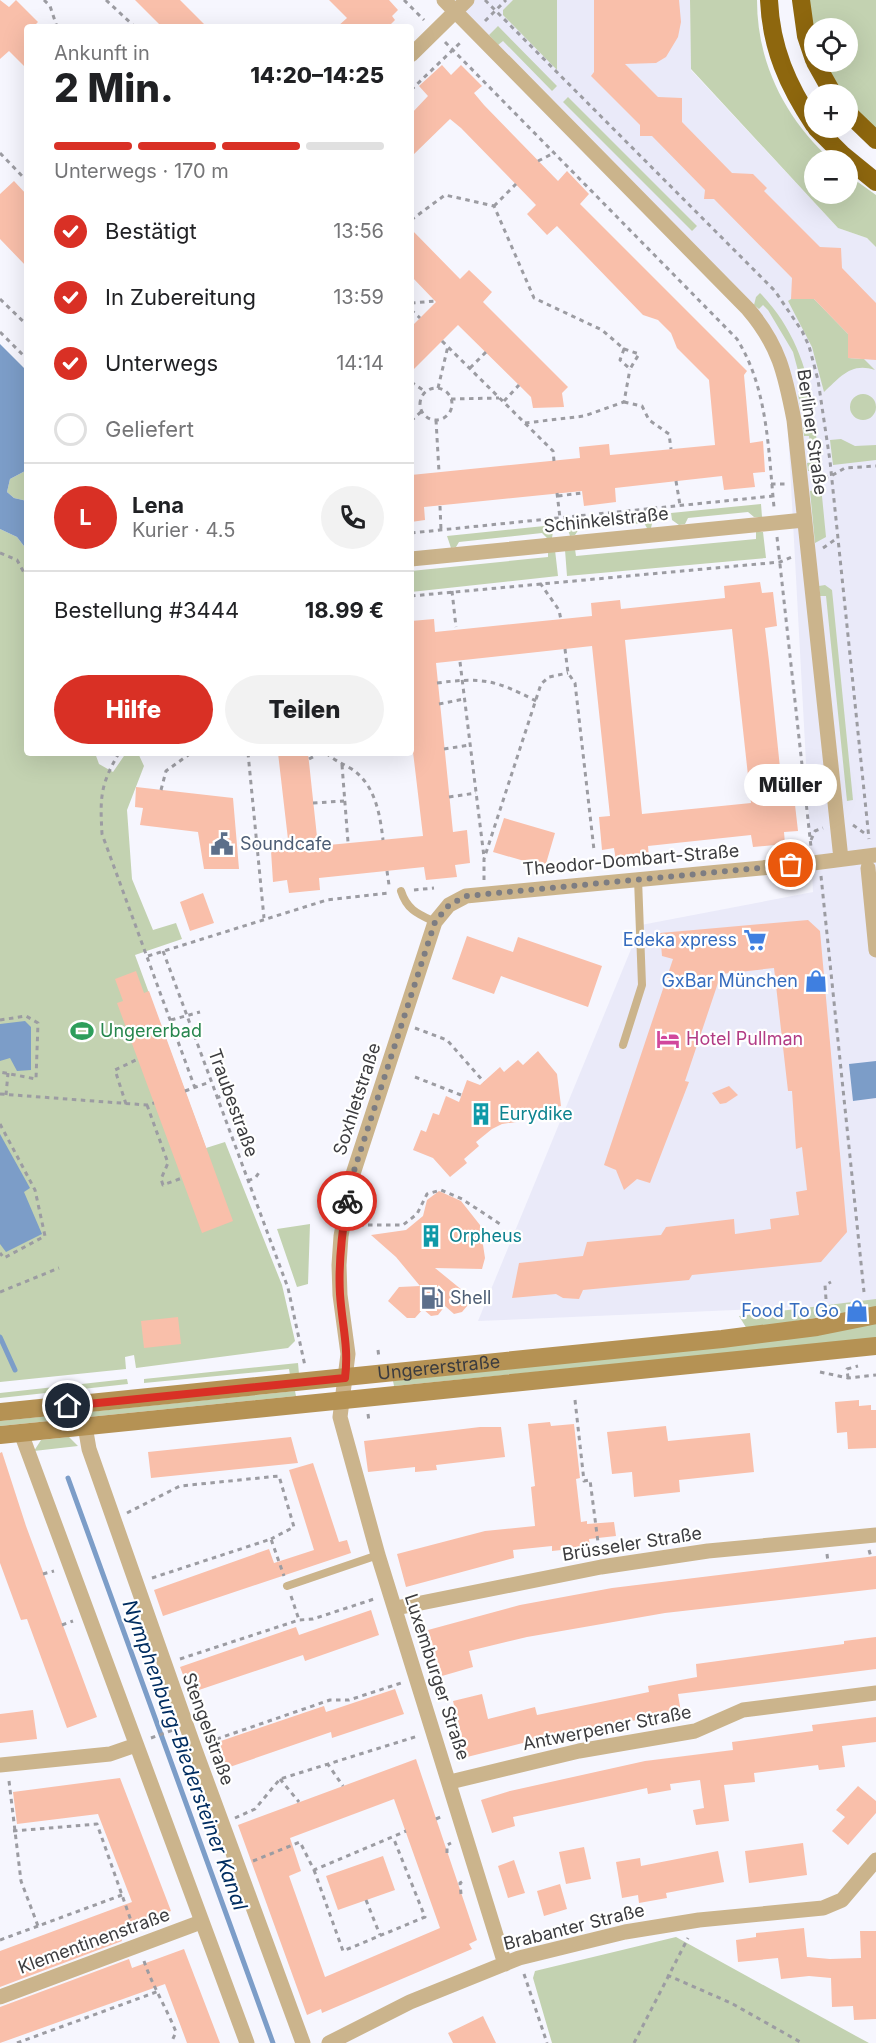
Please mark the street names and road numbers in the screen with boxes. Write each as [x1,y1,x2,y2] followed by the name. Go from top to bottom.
[793,368,832,496] street label: Berliner Straße
[542,502,670,537] street label: Schinkelstraße
[522,840,740,879] street label: Theodor-Dombart-Straße
[328,1040,385,1158] street label: Soxhletstraße
[204,1046,263,1160] street label: Traubestraße
[376,1350,501,1384] street label: Ungererstraße
[561,1522,703,1565] street label: Brüsseler Straße
[401,1591,474,1763] street label: Luxemburger Straße
[178,1670,239,1788] street label: Stengelstraße
[521,1701,693,1754] street label: Antwerpener Straße
[501,1899,647,1954] street label: Brabanter Straße
[15,1903,172,1978] street label: Klementinenstraße

